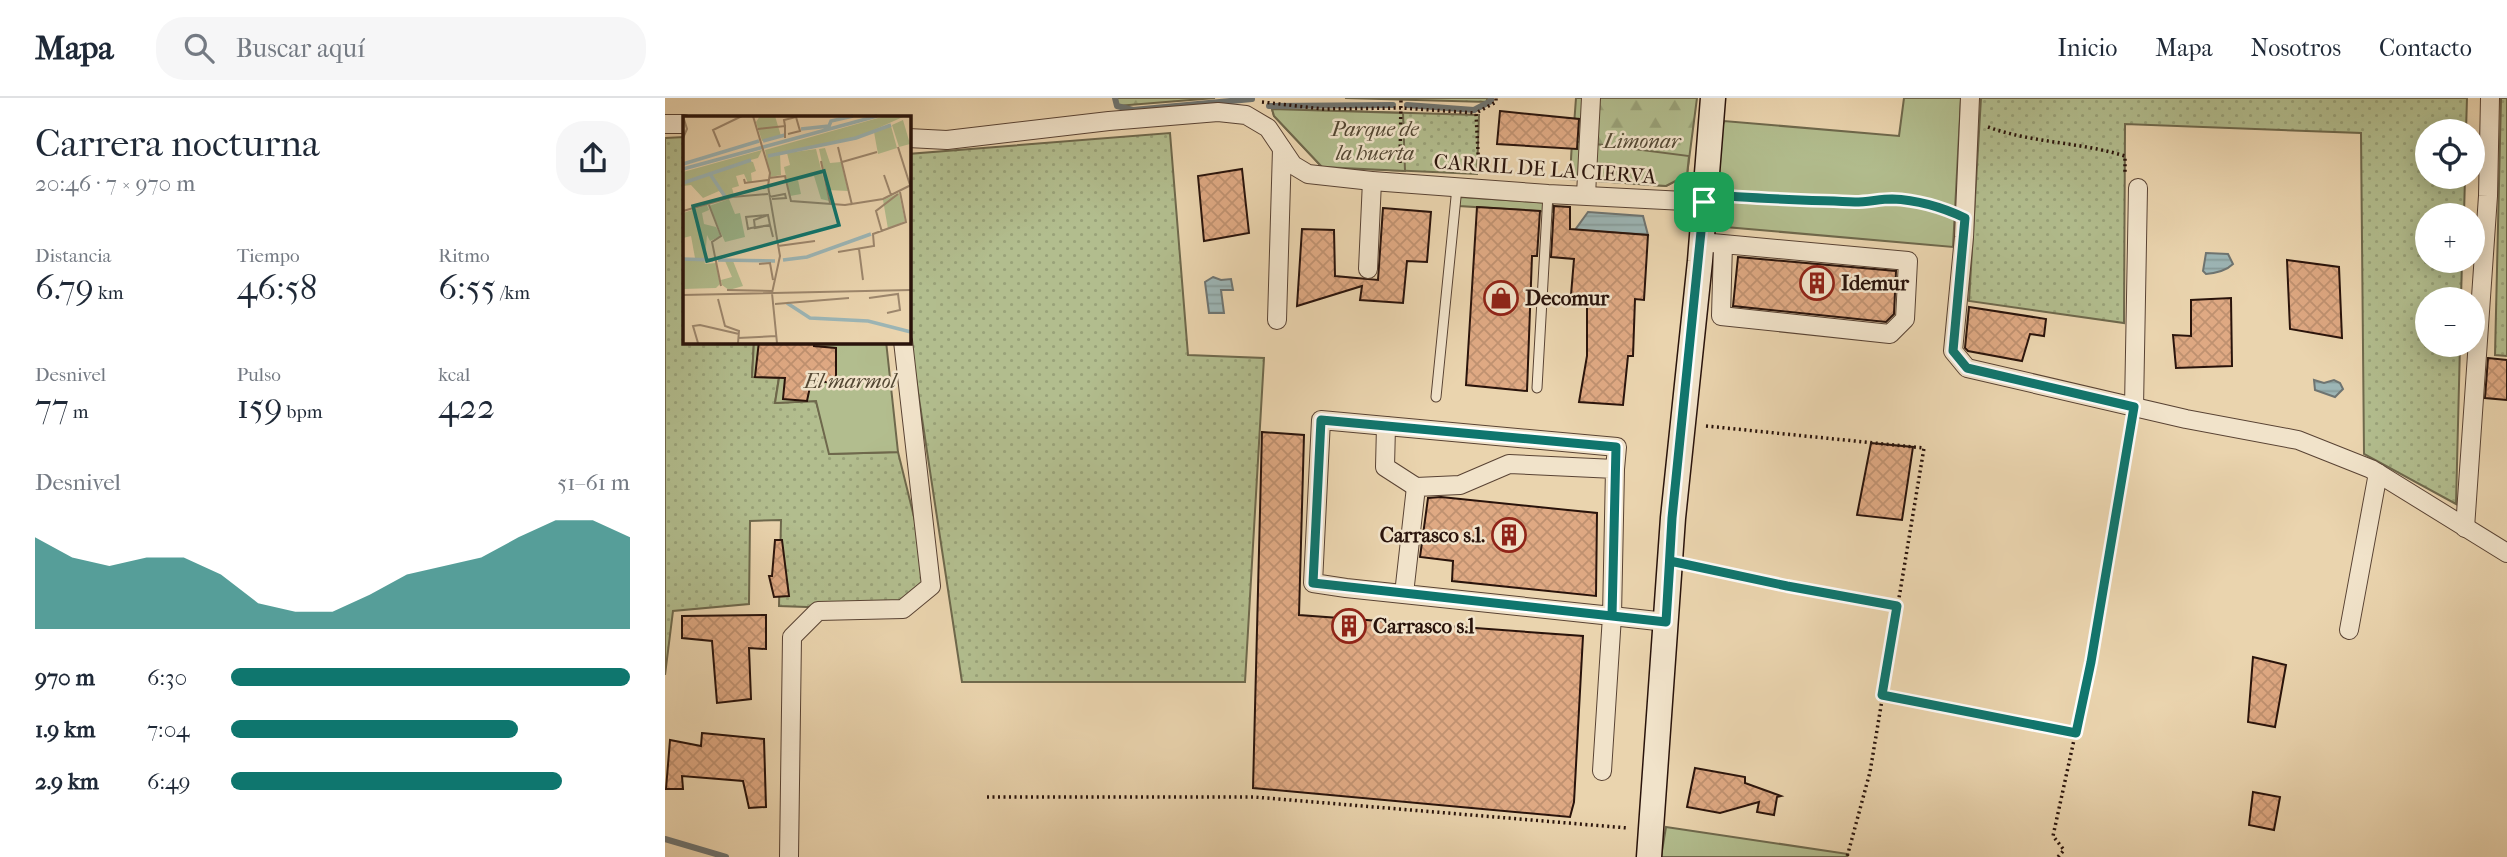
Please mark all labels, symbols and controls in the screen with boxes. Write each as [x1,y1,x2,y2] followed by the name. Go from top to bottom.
[156,17,646,80] search box
[35,29,114,68] text: Mapa
[180,29,218,67] icon: search
[236,33,365,64] text: Buscar aquí
[2057,34,2117,62] text: Inicio
[2155,34,2213,62] text: Mapa
[2251,34,2341,62] text: Nosotros
[2379,34,2472,62] text: Contacto
[683,116,910,343] inset map
[1330,117,1419,165] park label: Parque de la huerta
[2415,119,2485,357] map controls
[2415,119,2485,189] button: locate
[35,121,320,166] text: Carrera nocturna
[556,121,630,195] button: share
[1602,129,1682,153] park label: Limonar
[1433,149,1657,189] street label: CARRIL DE LA CIERVA
[35,170,195,197] text: 20:46 · 7 × 970 m
[1674,172,1734,232] pin
[1685,183,1723,221] icon: arrive
[2415,203,2485,273] button: +
[35,245,111,267] text: Distancia
[237,245,300,267] text: Tiempo
[438,245,490,267] text: Ritmo
[1798,264,1836,302] building icon: Idemur
[35,267,94,308] text: 6.79
[237,267,317,308] text: 46:58
[438,267,496,308] text: 6:55
[1841,271,1910,295] place label: Idemur
[1482,279,1520,317] shop icon: Decomur
[94,282,124,304] text: km
[496,282,530,304] text: /km
[1525,286,1610,310] place label: Decomur
[2415,287,2485,357] button: −
[35,364,106,386] text: Desnivel
[237,364,281,386] text: Pulso
[438,364,470,386] text: kcal
[802,369,899,393] park label: El marmol
[35,386,69,427] text: 77
[237,386,283,427] text: 159
[438,386,495,427] text: 422
[69,401,89,423] text: m
[283,401,323,423] text: bpm
[35,469,121,496] text: Desnivel
[557,469,630,496] text: 51–61 m
[1490,516,1528,554] building icon: Carrasco s.l.
[1380,523,1485,547] place label: Carrasco s.l.
[1330,607,1368,645] building icon: Carrasco s.l
[1373,614,1474,638] place label: Carrasco s.l
[35,664,95,691] text: 970 m
[147,664,187,691] text: 6:30
[35,716,95,743] text: 1.9 km
[147,716,190,743] text: 7:04
[35,768,99,795] text: 2.9 km
[147,768,191,795] text: 6:49

